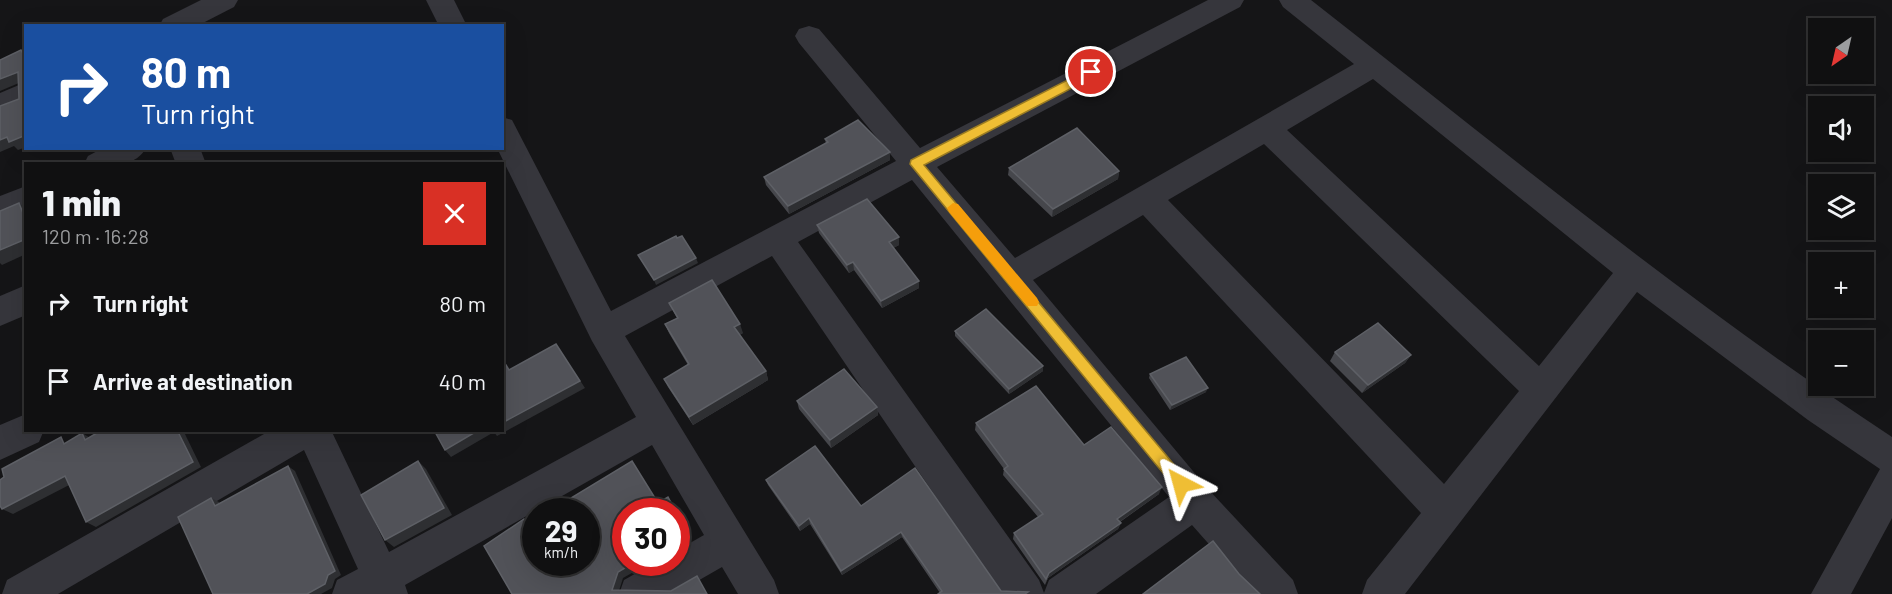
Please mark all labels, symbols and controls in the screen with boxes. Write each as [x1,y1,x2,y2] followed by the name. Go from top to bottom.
[1808,18,1874,84] north arrow
[1808,18,1874,396] map controls
[141,46,231,96] text: 80 m
[1065,46,1116,97] pin
[42,48,120,126] icon: right
[1074,55,1107,88] icon: arrive
[1808,96,1874,162] button: sound
[141,97,255,129] text: Turn right
[1808,174,1874,240] button: layers
[42,180,121,223] text: 1 min
[423,182,486,245] button: close
[42,224,149,248] text: 120 m · 16:28
[1808,252,1874,318] button: +
[42,287,75,320] icon: right
[93,290,188,316] text: Turn right
[440,290,486,316] text: 80 m
[1808,330,1874,396] button: −
[42,365,75,398] icon: arrive
[93,368,292,394] text: Arrive at destination
[439,368,486,394] text: 40 m
[1149,452,1213,516] position arrow
[612,498,690,576] speed limit sign: 30
[545,512,577,548] text: 29
[544,543,578,561] text: km/h

